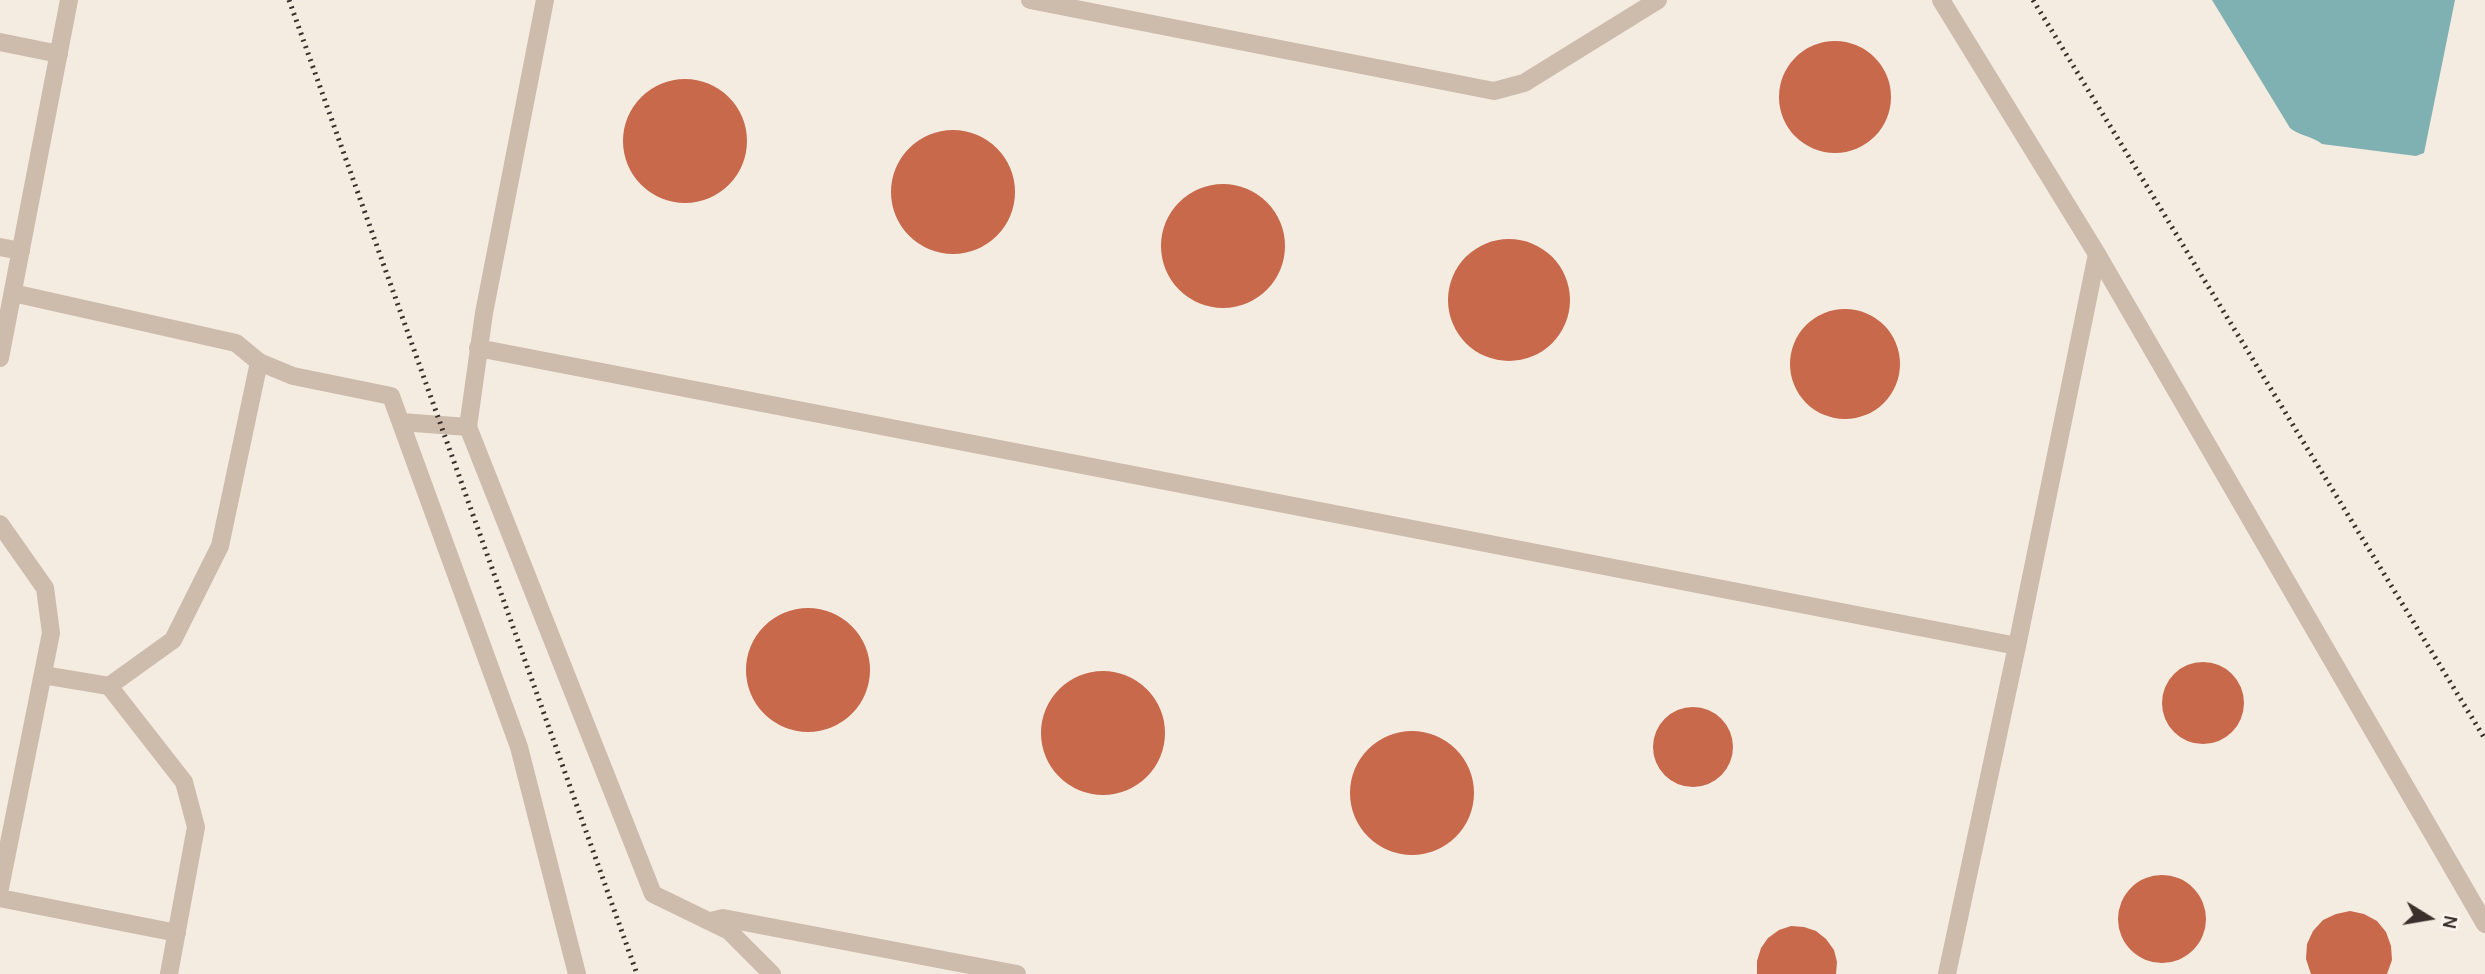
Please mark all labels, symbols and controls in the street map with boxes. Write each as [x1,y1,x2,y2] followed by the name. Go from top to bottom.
[2394,883,2464,953] north arrow
[2438,913,2462,931] text: N

